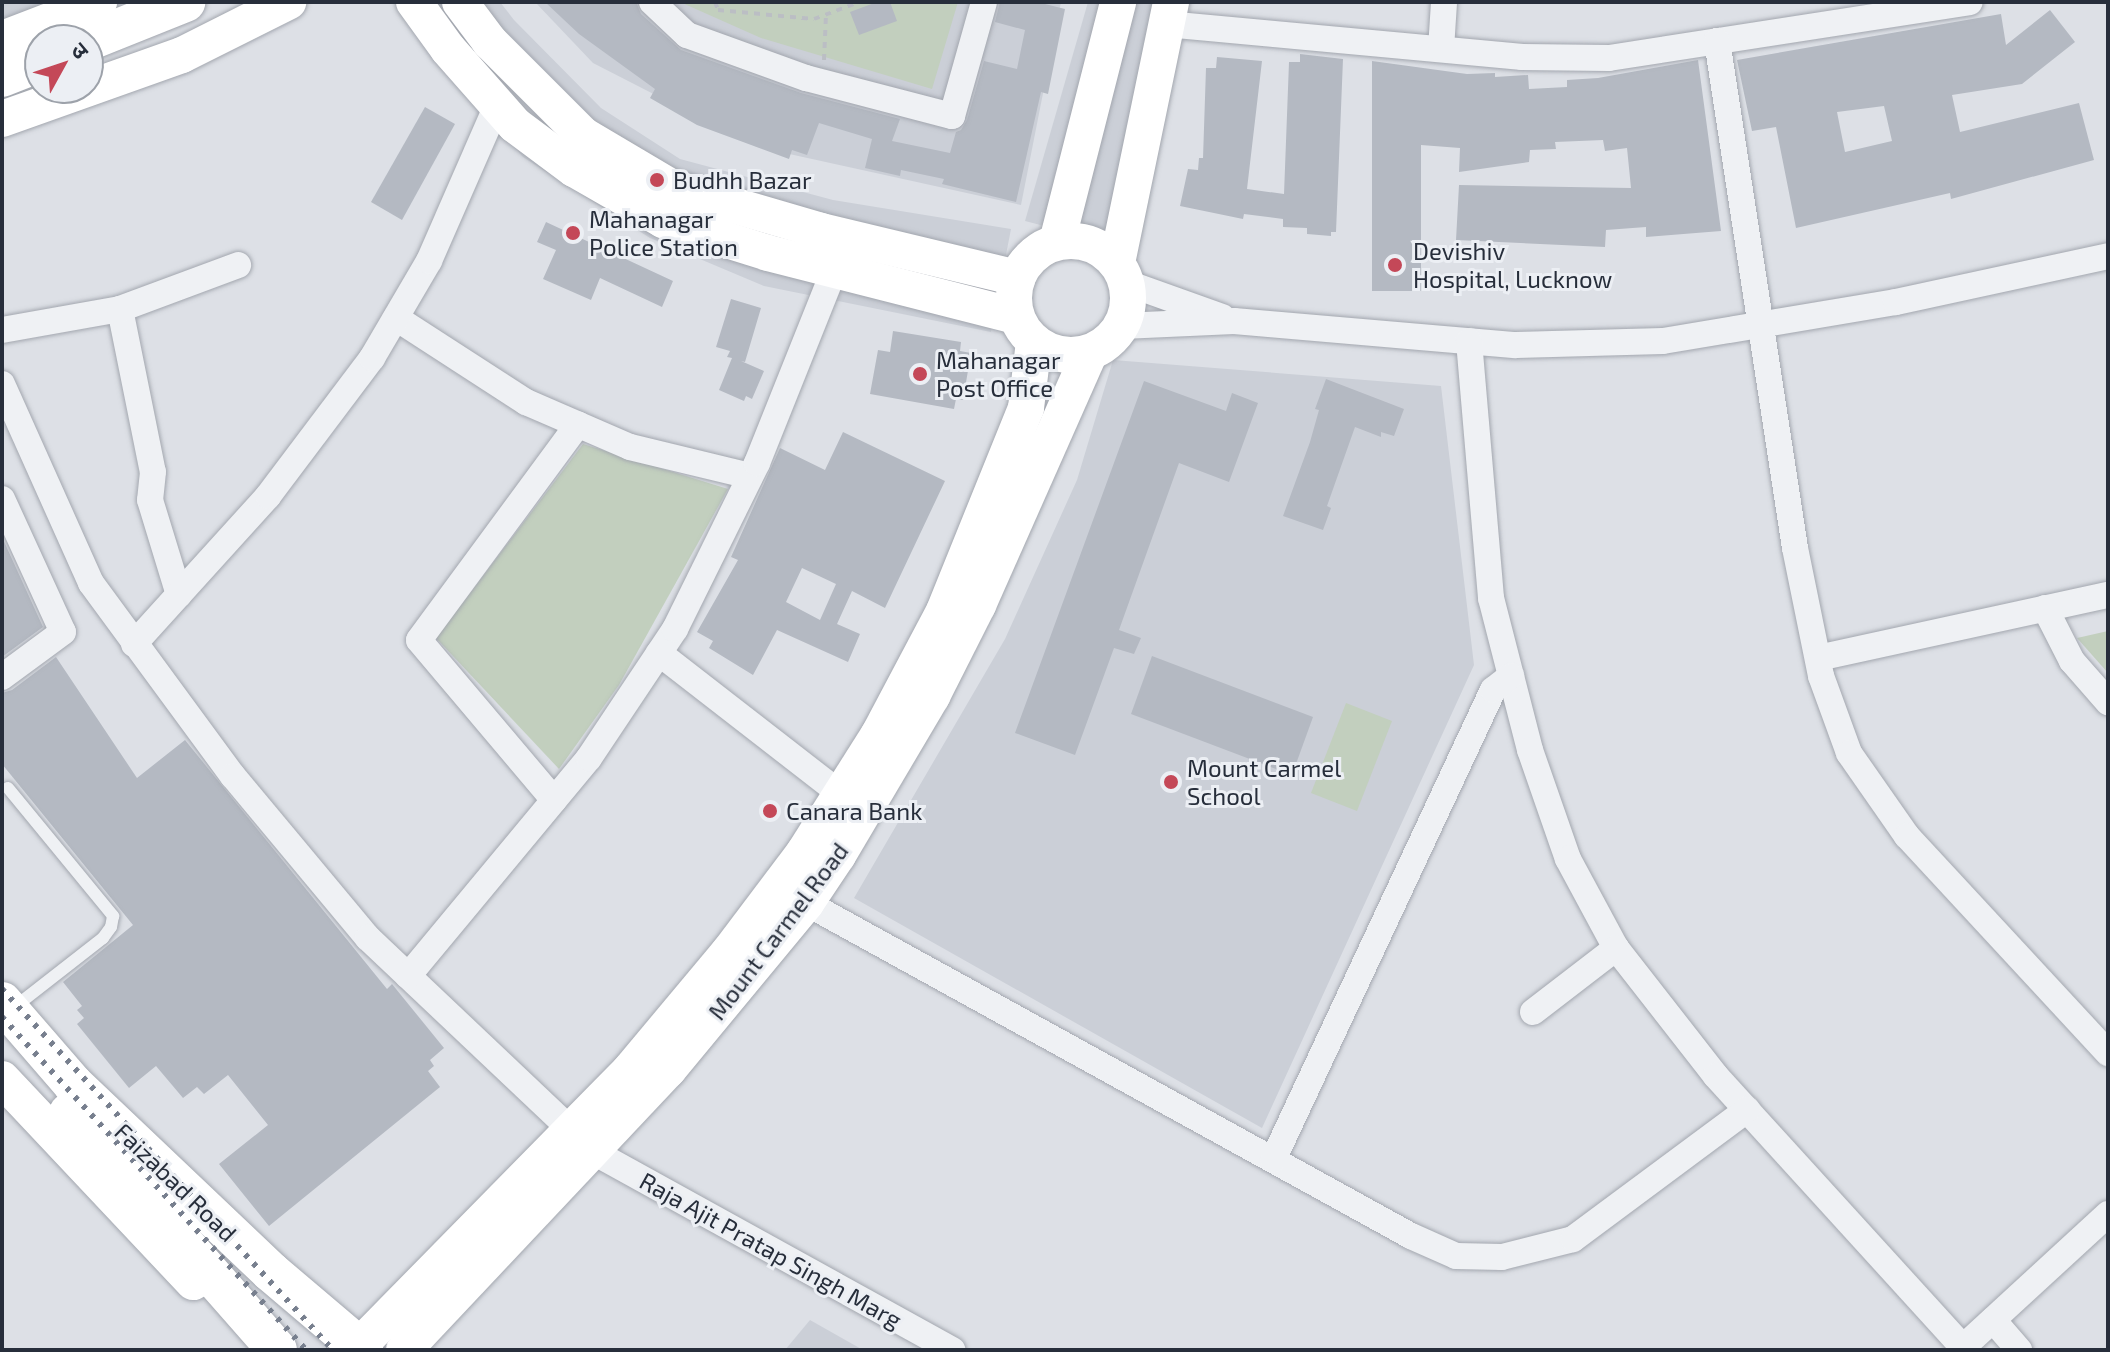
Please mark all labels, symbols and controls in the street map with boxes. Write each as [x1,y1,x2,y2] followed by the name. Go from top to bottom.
[24,24,104,104] north arrow
[67,37,95,63] text: उ
[673,166,812,194] place label: Budhh Bazar
[648,171,666,189] marker: Budhh Bazar
[589,205,738,261] place label: Mahanagar Police Station
[564,224,582,242] marker: Mahanagar Police Station
[1413,237,1612,293] place label: Devishiv Hospital, Lucknow
[1384,254,1406,276] marker: Devishiv Hospital, Lucknow
[936,346,1061,402] place label: Mahanagar Post Office
[911,365,929,383] marker: Mahanagar Post Office
[1187,754,1341,810] place label: Mount Carmel School
[1162,773,1180,791] marker: Mount Carmel School
[786,797,922,825] place label: Canara Bank
[761,802,779,820] marker: Canara Bank
[702,837,854,1025] street label: Mount Carmel Road
[109,1117,243,1247] street label: Faizabad Road
[635,1166,907,1334] street label: Raja Ajit Pratap Singh Marg

